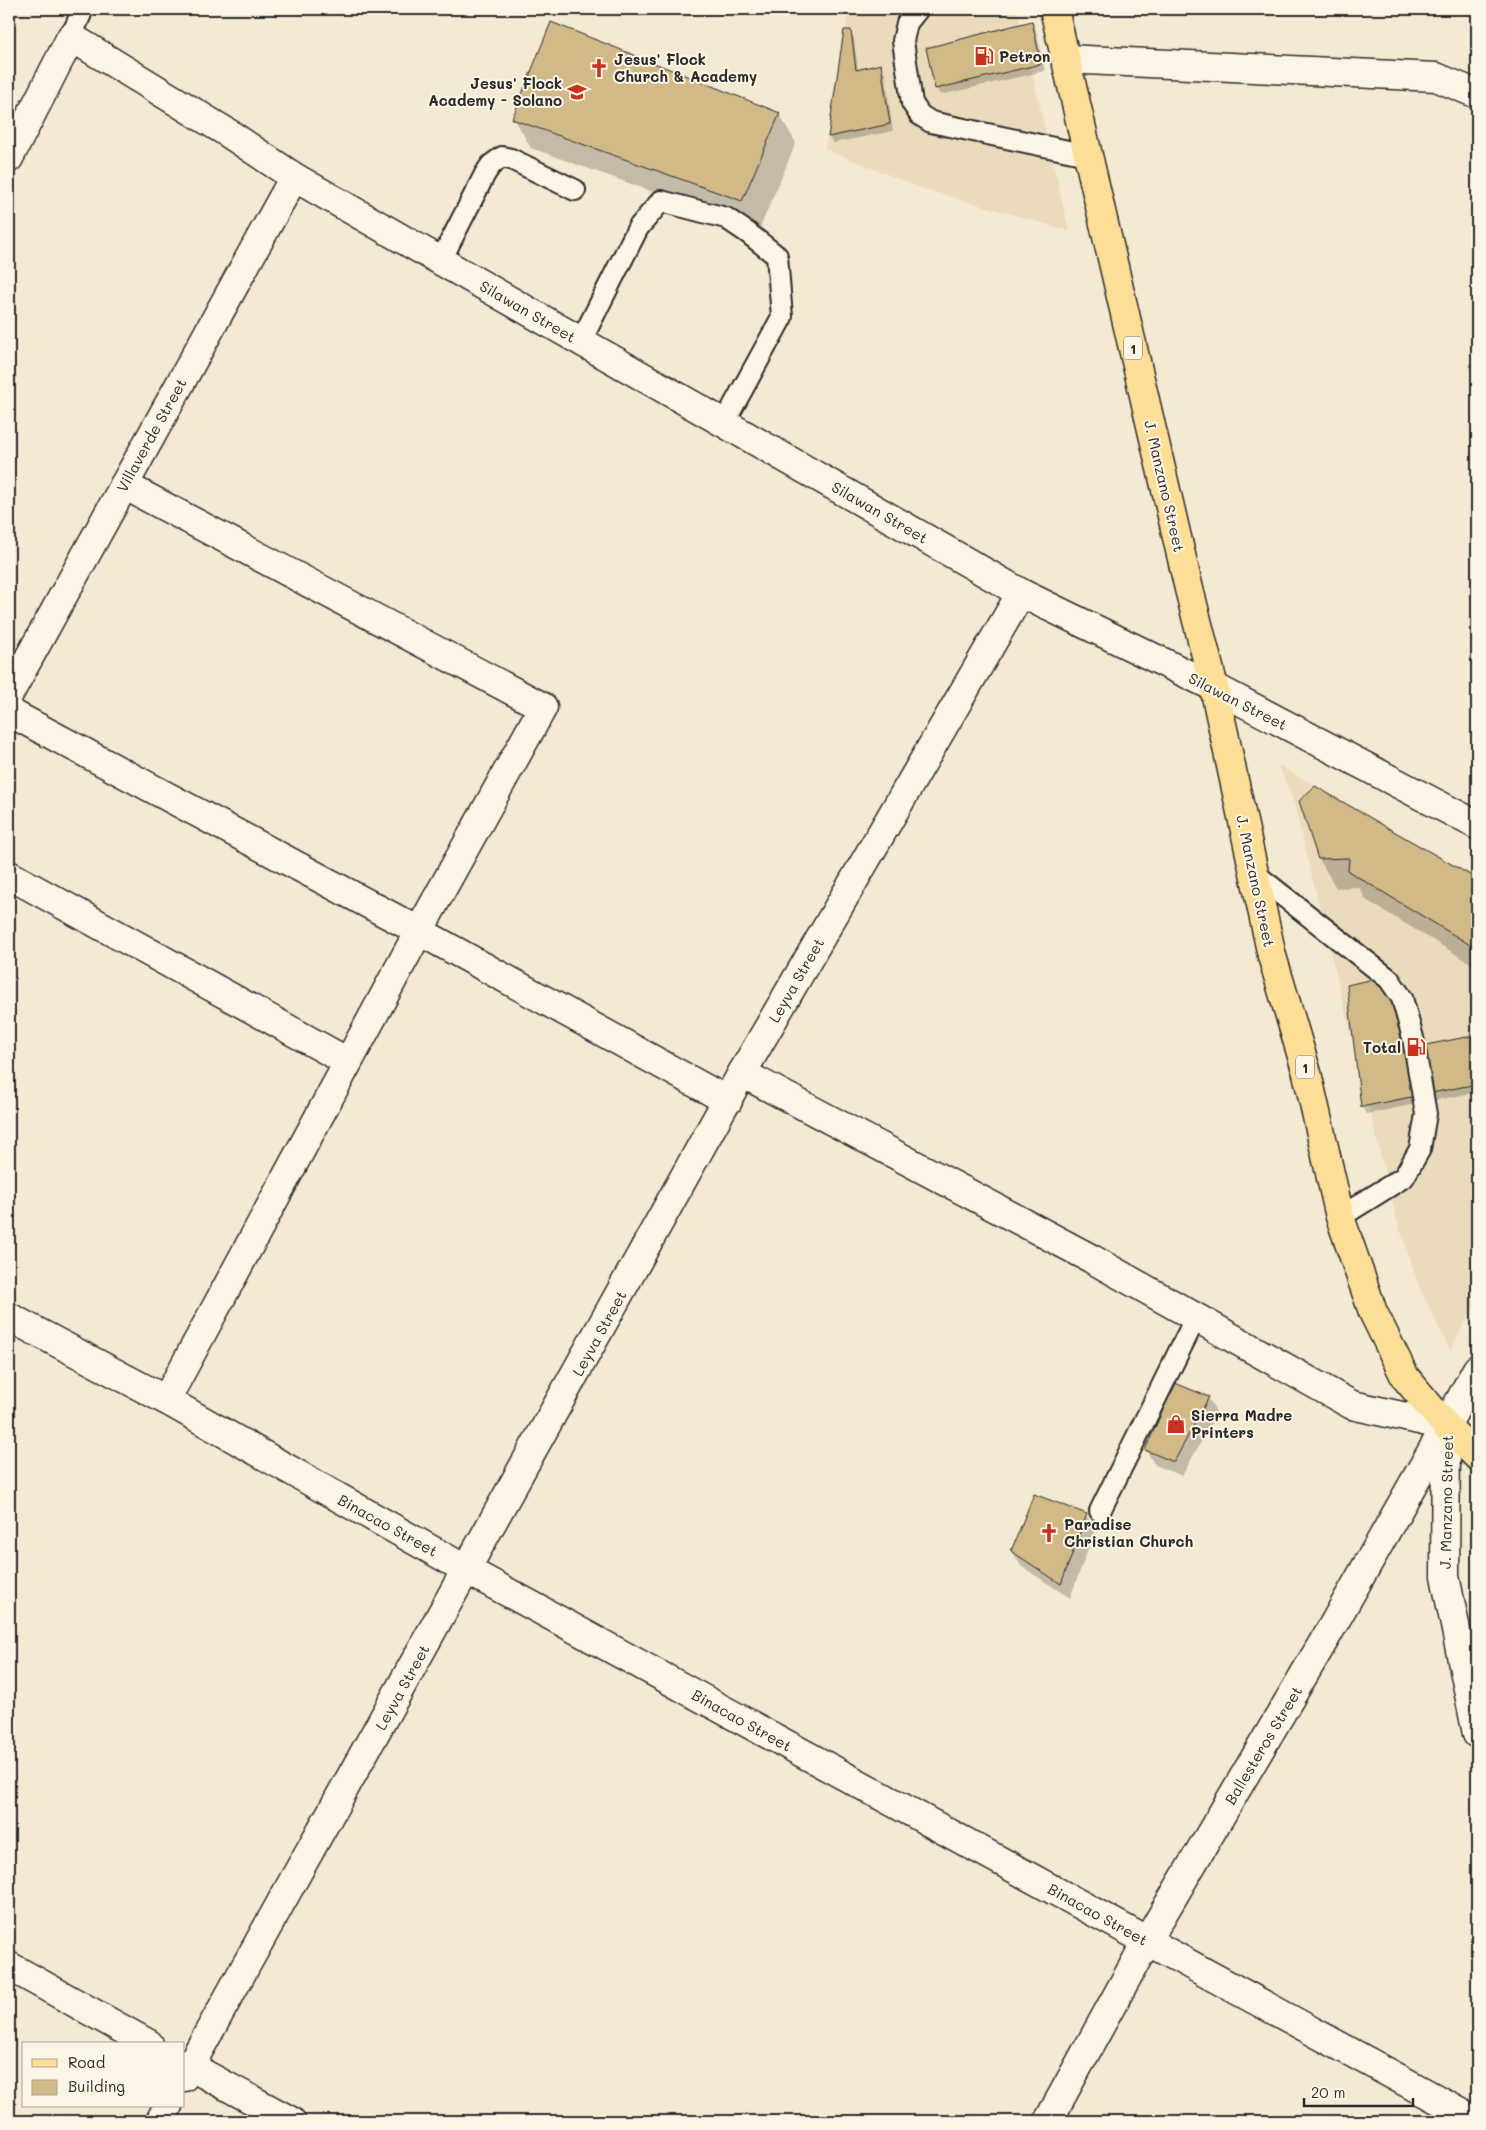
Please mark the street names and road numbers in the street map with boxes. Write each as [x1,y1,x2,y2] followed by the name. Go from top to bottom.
[476,275,580,347] street label: Silawan Street
[1124,336,1142,359] road number: 1
[111,375,191,495] street label: Villaverde Street
[1140,418,1190,554] street label: J. Manzano Street
[828,476,932,548] street label: Silawan Street
[1185,668,1291,734] street label: Silawan Street
[1232,813,1280,949] street label: J. Manzano Street
[764,934,828,1026] street label: Leyva Street
[1296,1056,1314,1078] road number: 1
[567,1287,631,1379] street label: Leyva Street
[1435,1435,1457,1569] street label: J. Manzano Street
[335,1489,441,1561] street label: Binacao Street
[370,1641,434,1733] street label: Leyva Street
[1220,1682,1306,1808] street label: Ballesteros Street
[689,1684,795,1756] street label: Binacao Street
[1045,1878,1151,1950] street label: Binacao Street

